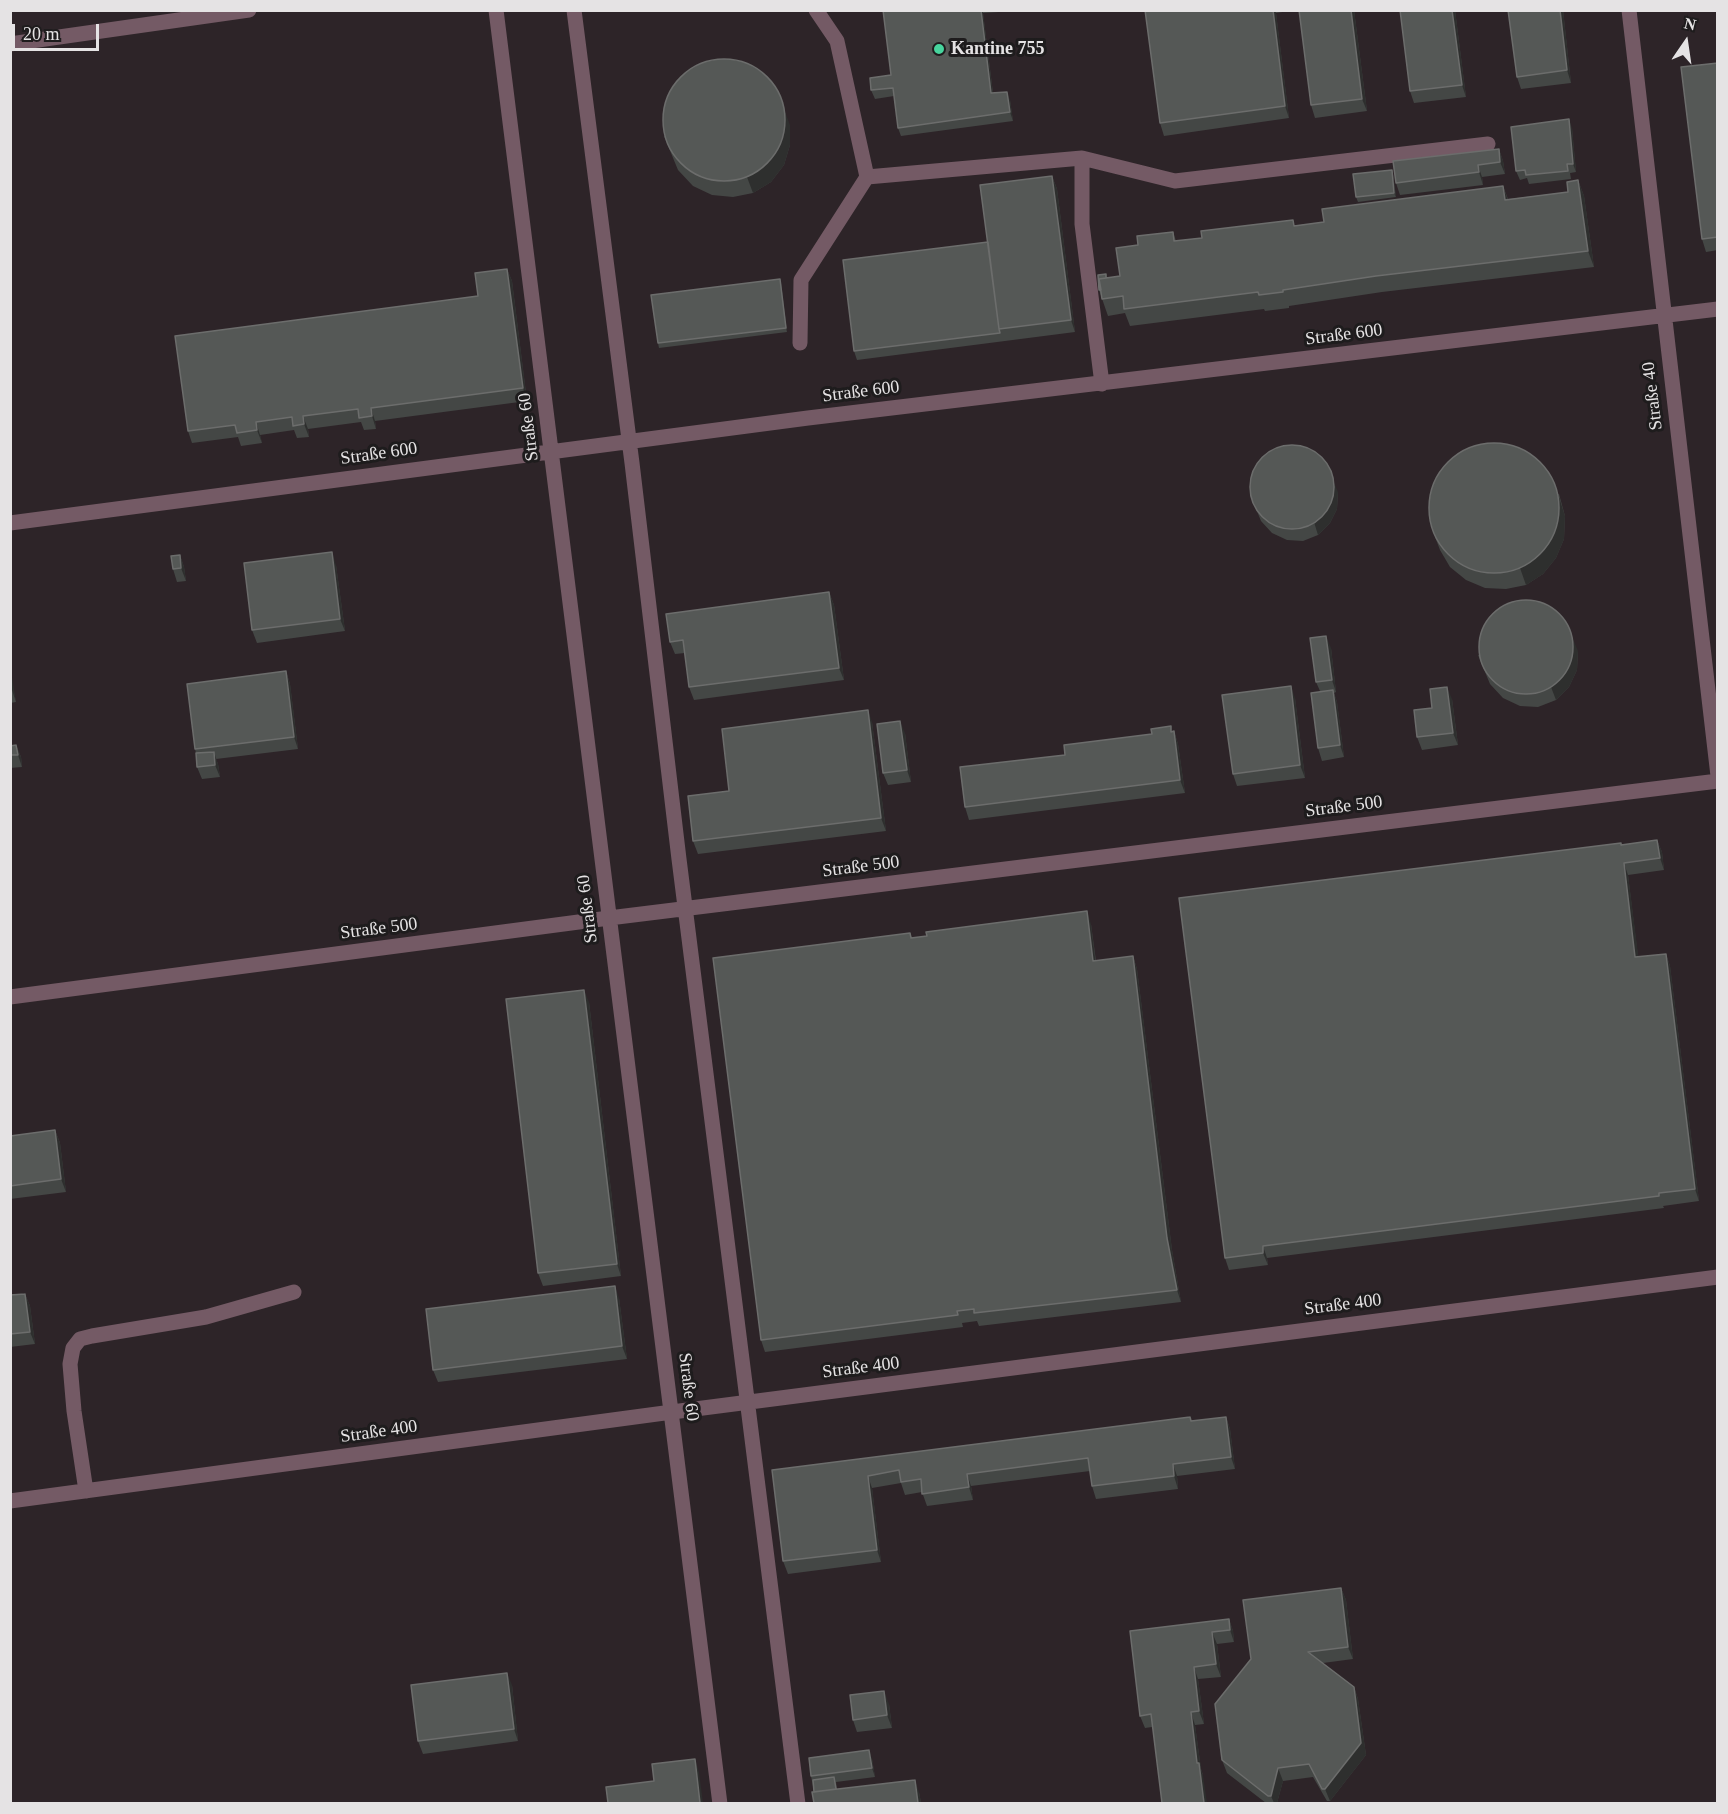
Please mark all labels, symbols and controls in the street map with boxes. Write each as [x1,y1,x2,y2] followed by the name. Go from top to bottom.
[15,12,102,50] scale bar
[1656,12,1716,72] north arrow
[1683,14,1698,34] text: N
[23,24,60,44] text: 20 m
[951,38,1045,60] place label: Kantine 755
[932,42,946,56] marker: Kantine 755
[1304,320,1384,350] street label: Straße 600
[1638,361,1668,431] street label: Straße 40
[821,377,901,407] street label: Straße 600
[514,392,544,462] street label: Straße 60
[339,438,419,470] street label: Straße 600
[1304,792,1384,822] street label: Straße 500
[821,852,901,882] street label: Straße 500
[573,874,603,944] street label: Straße 60
[339,914,419,944] street label: Straße 500
[1303,1290,1383,1320] street label: Straße 400
[673,1352,703,1422] street label: Straße 60
[821,1353,901,1383] street label: Straße 400
[339,1416,419,1448] street label: Straße 400

